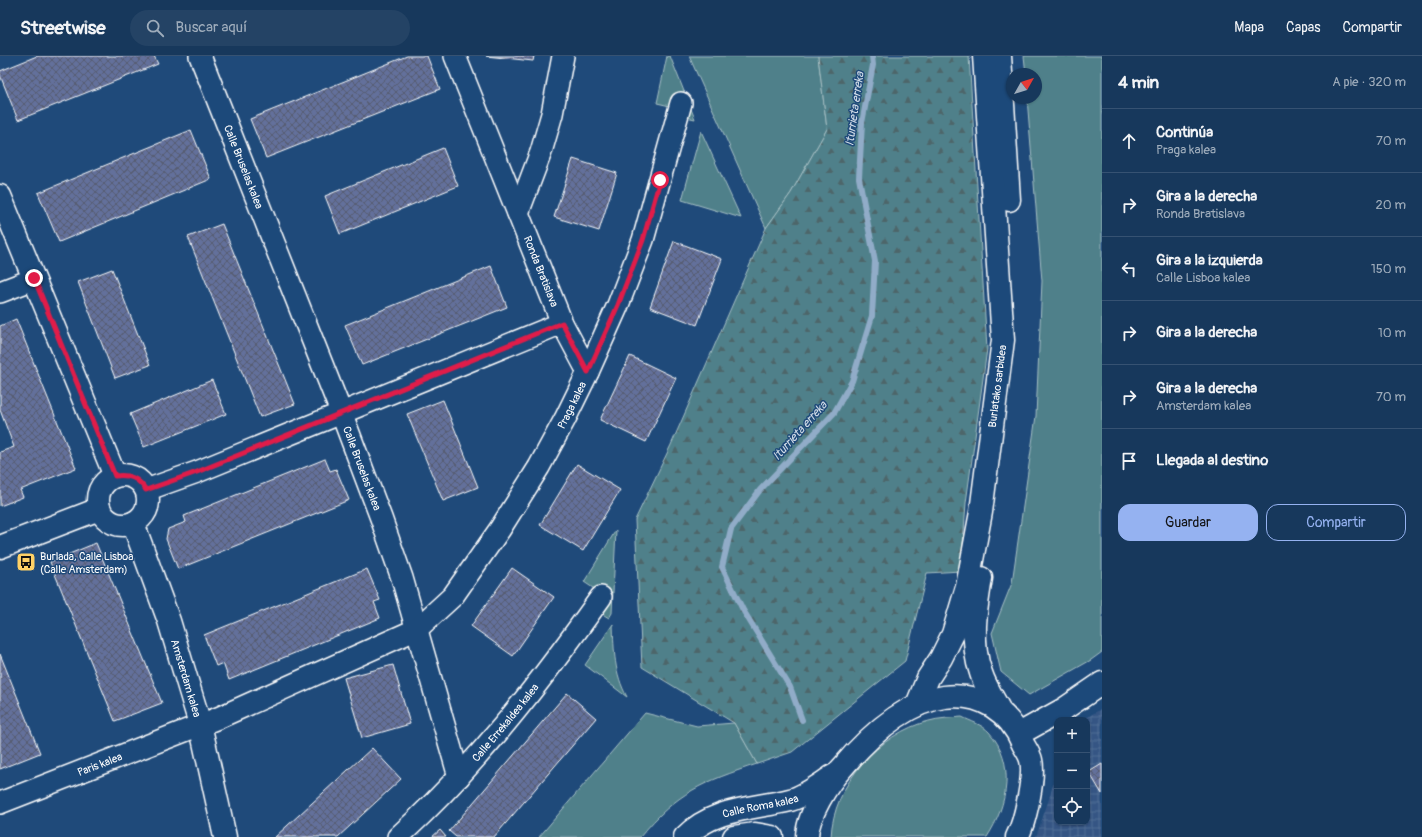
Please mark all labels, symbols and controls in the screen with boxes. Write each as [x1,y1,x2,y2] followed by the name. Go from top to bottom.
[130,10,410,46] search box
[20,16,106,40] text: Streetwise
[144,17,166,39] icon: search
[176,18,247,37] text: Buscar aquí
[1234,19,1264,36] text: Mapa
[1286,19,1321,36] text: Capas
[1343,19,1402,36] text: Compartir
[1006,68,1042,104] north arrow
[842,70,868,147] water label: Iturrieta erreka
[1118,72,1159,93] text: 4 min
[1332,74,1406,90] text: A pie · 320 m
[221,123,266,210] street label: Calle Bruselas kalea
[1156,123,1213,142] text: Continúa
[1118,130,1140,152] icon: ahead
[1376,133,1406,149] text: 70 m
[1156,142,1216,158] text: Praga kalea
[651,171,669,189] route start
[1156,187,1257,206] text: Gira a la derecha
[1118,194,1140,216] icon: right
[1375,197,1406,213] text: 20 m
[1156,206,1245,222] text: Ronda Bratislava
[521,234,561,309] street label: Ronda Bratislava
[1156,251,1263,270] text: Gira a la izquierda
[1118,258,1140,280] icon: left
[1371,261,1406,277] text: 150 m
[25,269,43,287] route end
[1156,270,1250,286] text: Calle Lisboa kalea
[1118,322,1140,344] icon: right
[1156,323,1257,342] text: Gira a la derecha
[1378,325,1406,341] text: 10 m
[985,344,1009,428] street label: Burlatako sarbidea
[555,379,589,431] street label: Praga kalea
[1156,379,1257,398] text: Gira a la derecha
[1118,386,1140,408] icon: right
[1376,389,1406,405] text: 70 m
[769,397,831,464] water label: Iturrieta erreka
[1156,398,1251,414] text: Amsterdam kalea
[340,424,384,512] street label: Calle Bruselas kalea
[1118,450,1140,472] icon: arrive
[1156,451,1268,470] text: Llegada al destino
[1118,504,1258,541] button: Guardar
[1266,504,1406,541] button: Compartir
[40,550,133,576] place label: Burlada, Calle Lisboa (Calle Amsterdam)
[15,551,37,573] bus stop icon: Burlada, Calle Lisboa (Calle Amsterdam)
[168,638,204,719] street label: Amsterdam kalea
[469,681,541,764] street label: Calle Errekaldea kalea
[1054,717,1090,825] map controls
[1054,717,1090,753] button: +
[75,750,124,779] street label: Paris kalea
[1054,753,1090,789] button: −
[1054,789,1090,825] button: locate
[721,791,800,820] street label: Calle Roma kalea

